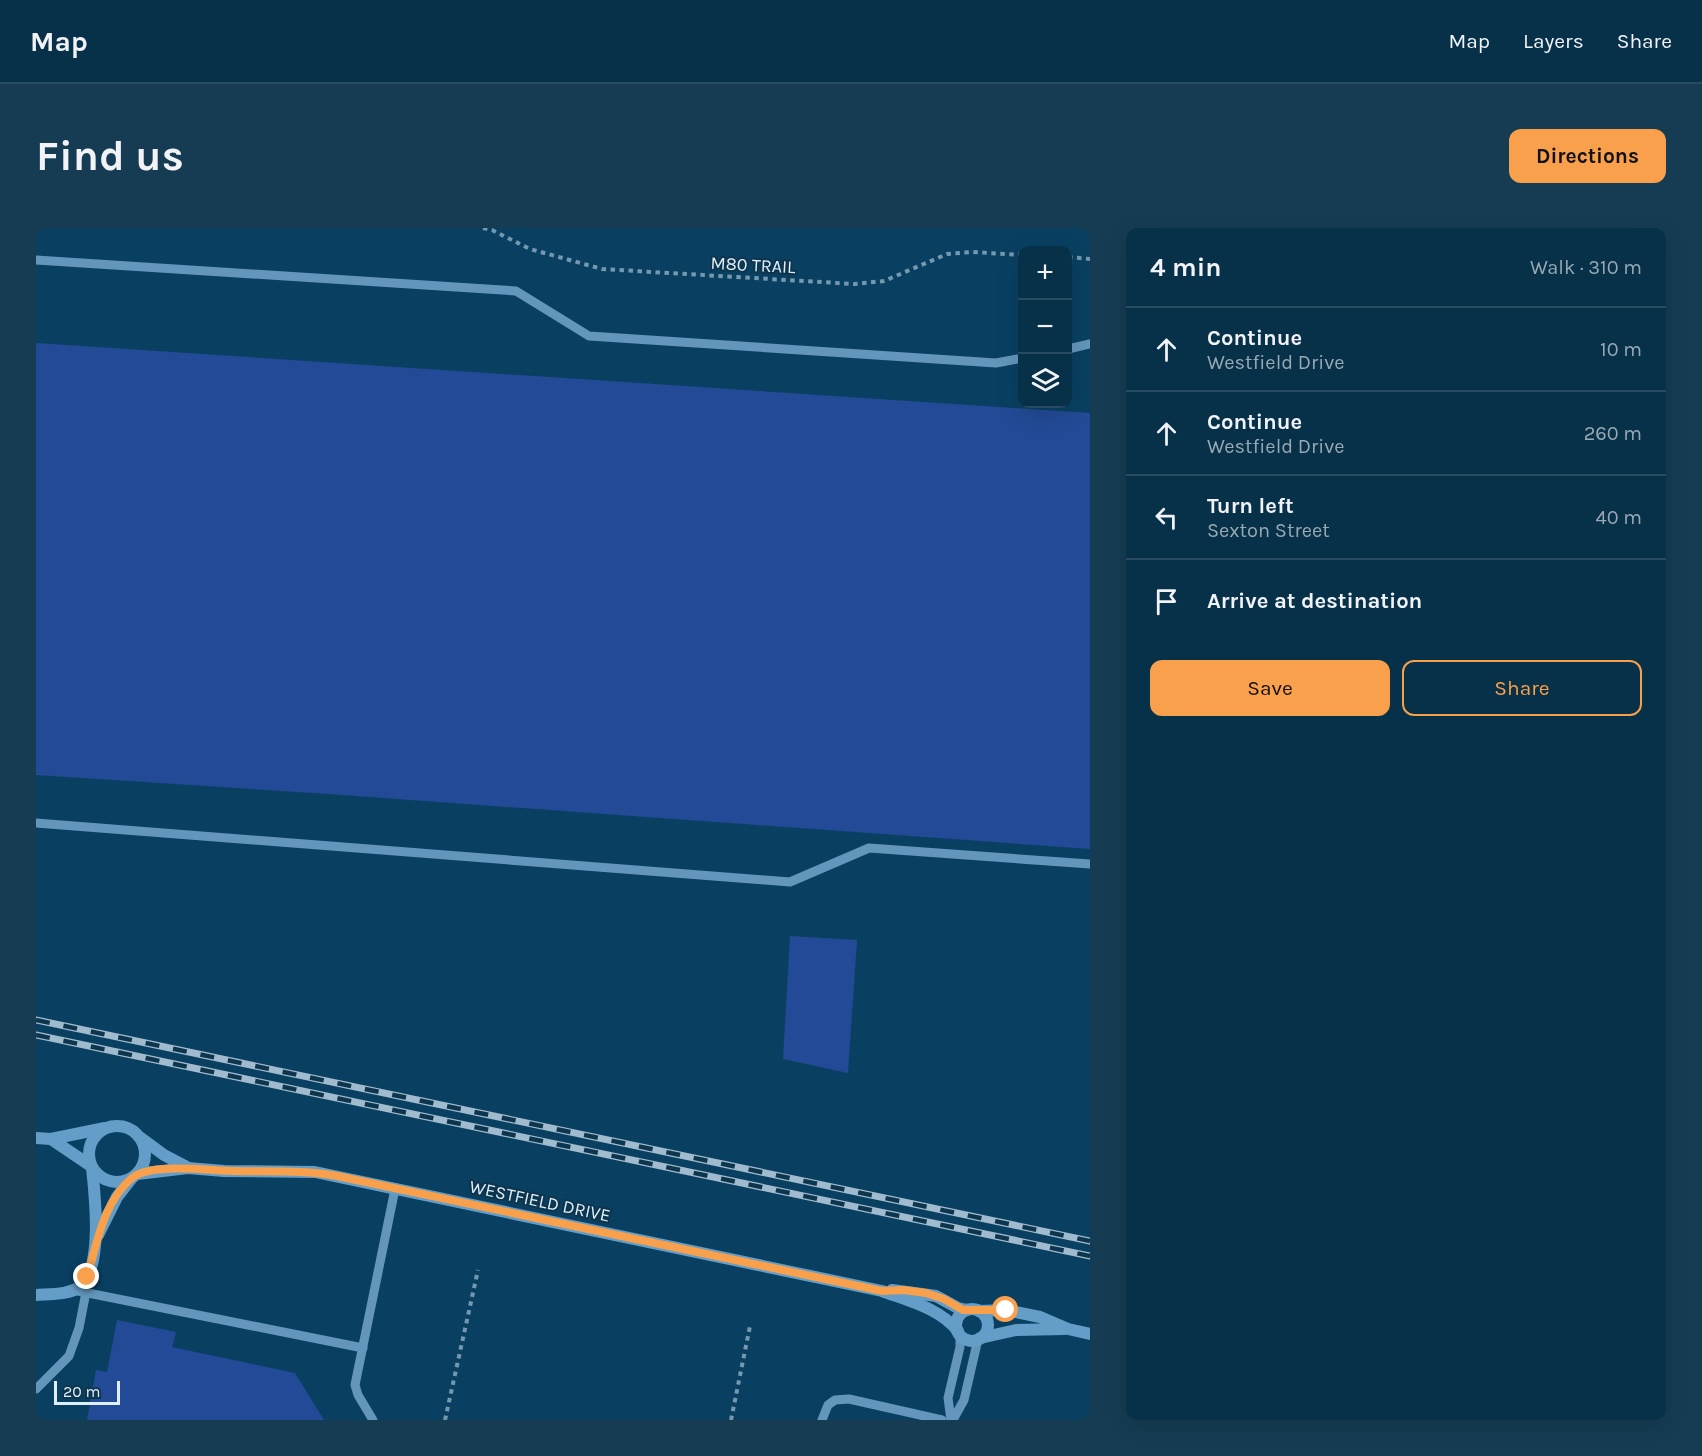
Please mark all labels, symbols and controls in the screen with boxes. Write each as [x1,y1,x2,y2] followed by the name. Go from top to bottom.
[30,25,88,58] text: Map
[1448,29,1490,53] text: Map
[1523,29,1584,53] text: Layers
[1617,29,1672,53] text: Share
[1509,129,1666,183] button: Directions
[36,131,184,181] text: Find us
[1018,246,1072,408] map controls
[1018,246,1072,300] button: +
[710,252,797,278] street label: M80 TRAIL
[1150,252,1221,283] text: 4 min
[1530,256,1642,279] text: Walk · 310 m
[1018,300,1072,354] button: −
[1207,325,1302,351] text: Continue
[1150,333,1183,366] icon: ahead
[1600,338,1642,361] text: 10 m
[1207,351,1345,374] text: Westfield Drive
[1018,354,1072,408] button: layers
[1207,409,1302,435] text: Continue
[1150,417,1183,450] icon: ahead
[1584,422,1642,445] text: 260 m
[1207,435,1345,458] text: Westfield Drive
[1207,493,1294,519] text: Turn left
[1150,501,1183,534] icon: left
[1596,506,1642,529] text: 40 m
[1207,519,1330,542] text: Sexton Street
[1150,585,1183,618] icon: arrive
[1207,588,1422,614] text: Arrive at destination
[1150,660,1390,716] button: Save
[1402,660,1642,716] button: Share
[468,1175,612,1227] street label: WESTFIELD DRIVE
[73,1263,99,1289] route end
[992,1296,1018,1322] route start
[54,1378,120,1406] scale bar
[63,1382,101,1401] text: 20 m

